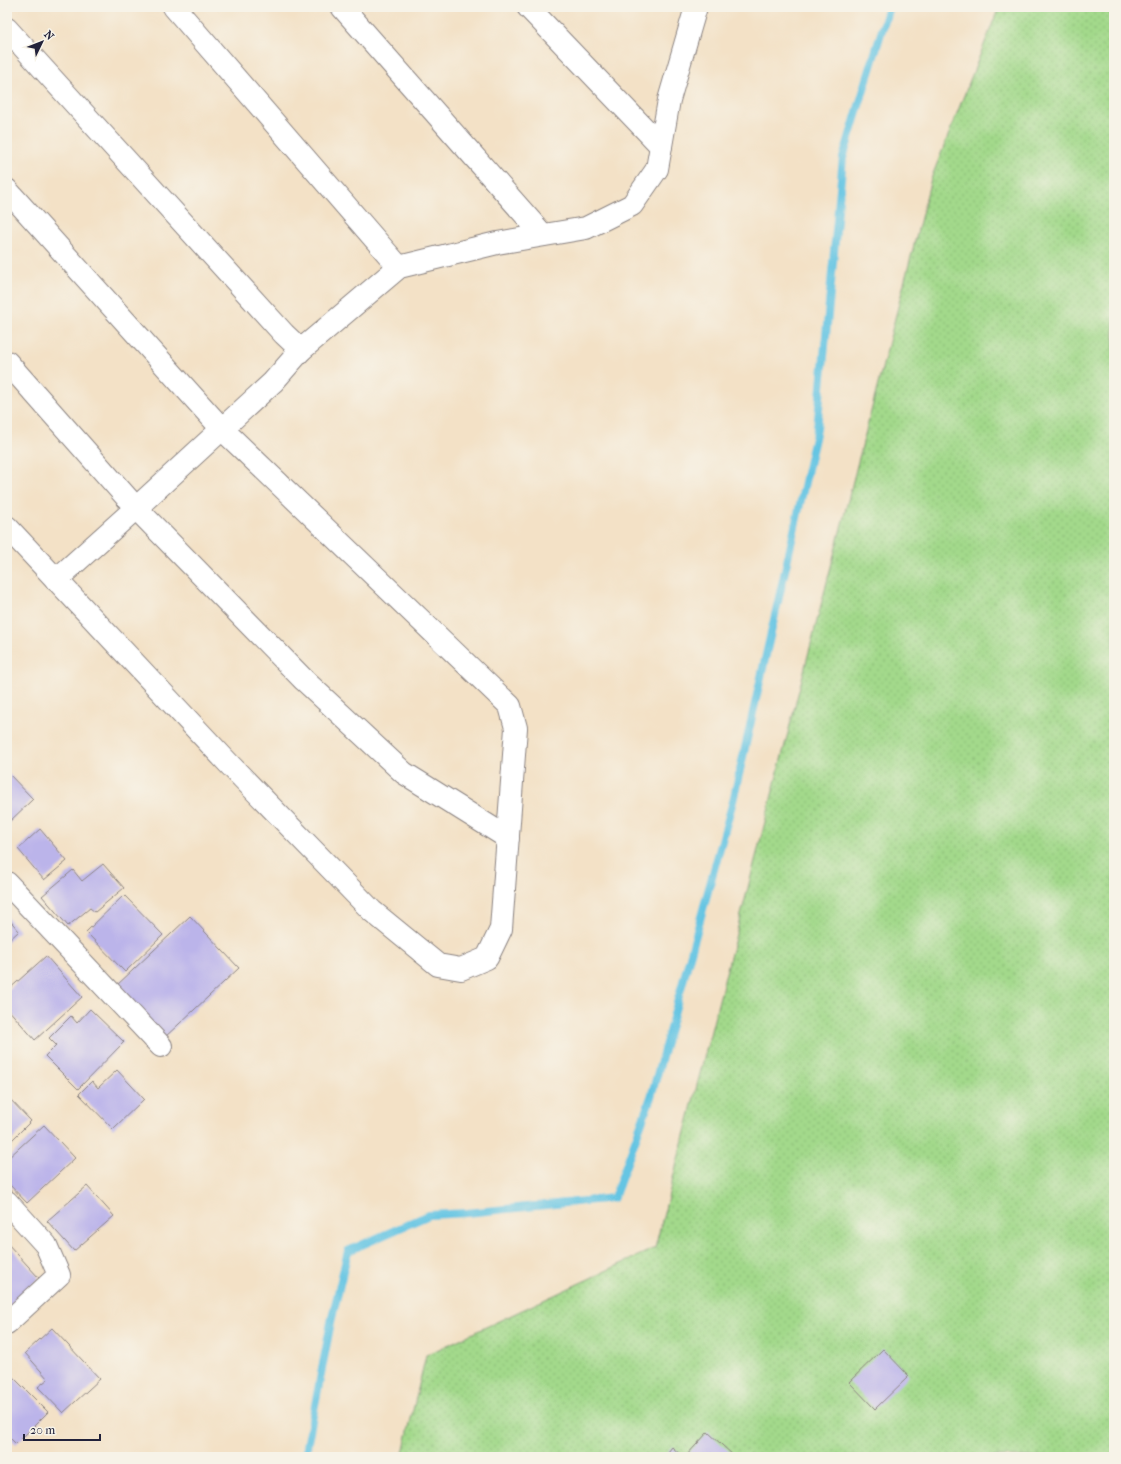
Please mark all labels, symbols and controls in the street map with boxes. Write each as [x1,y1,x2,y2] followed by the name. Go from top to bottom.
[22,22,62,62] north arrow
[41,28,57,43] text: N
[24,1416,100,1442] scale bar
[30,1423,55,1437] text: 20 m

